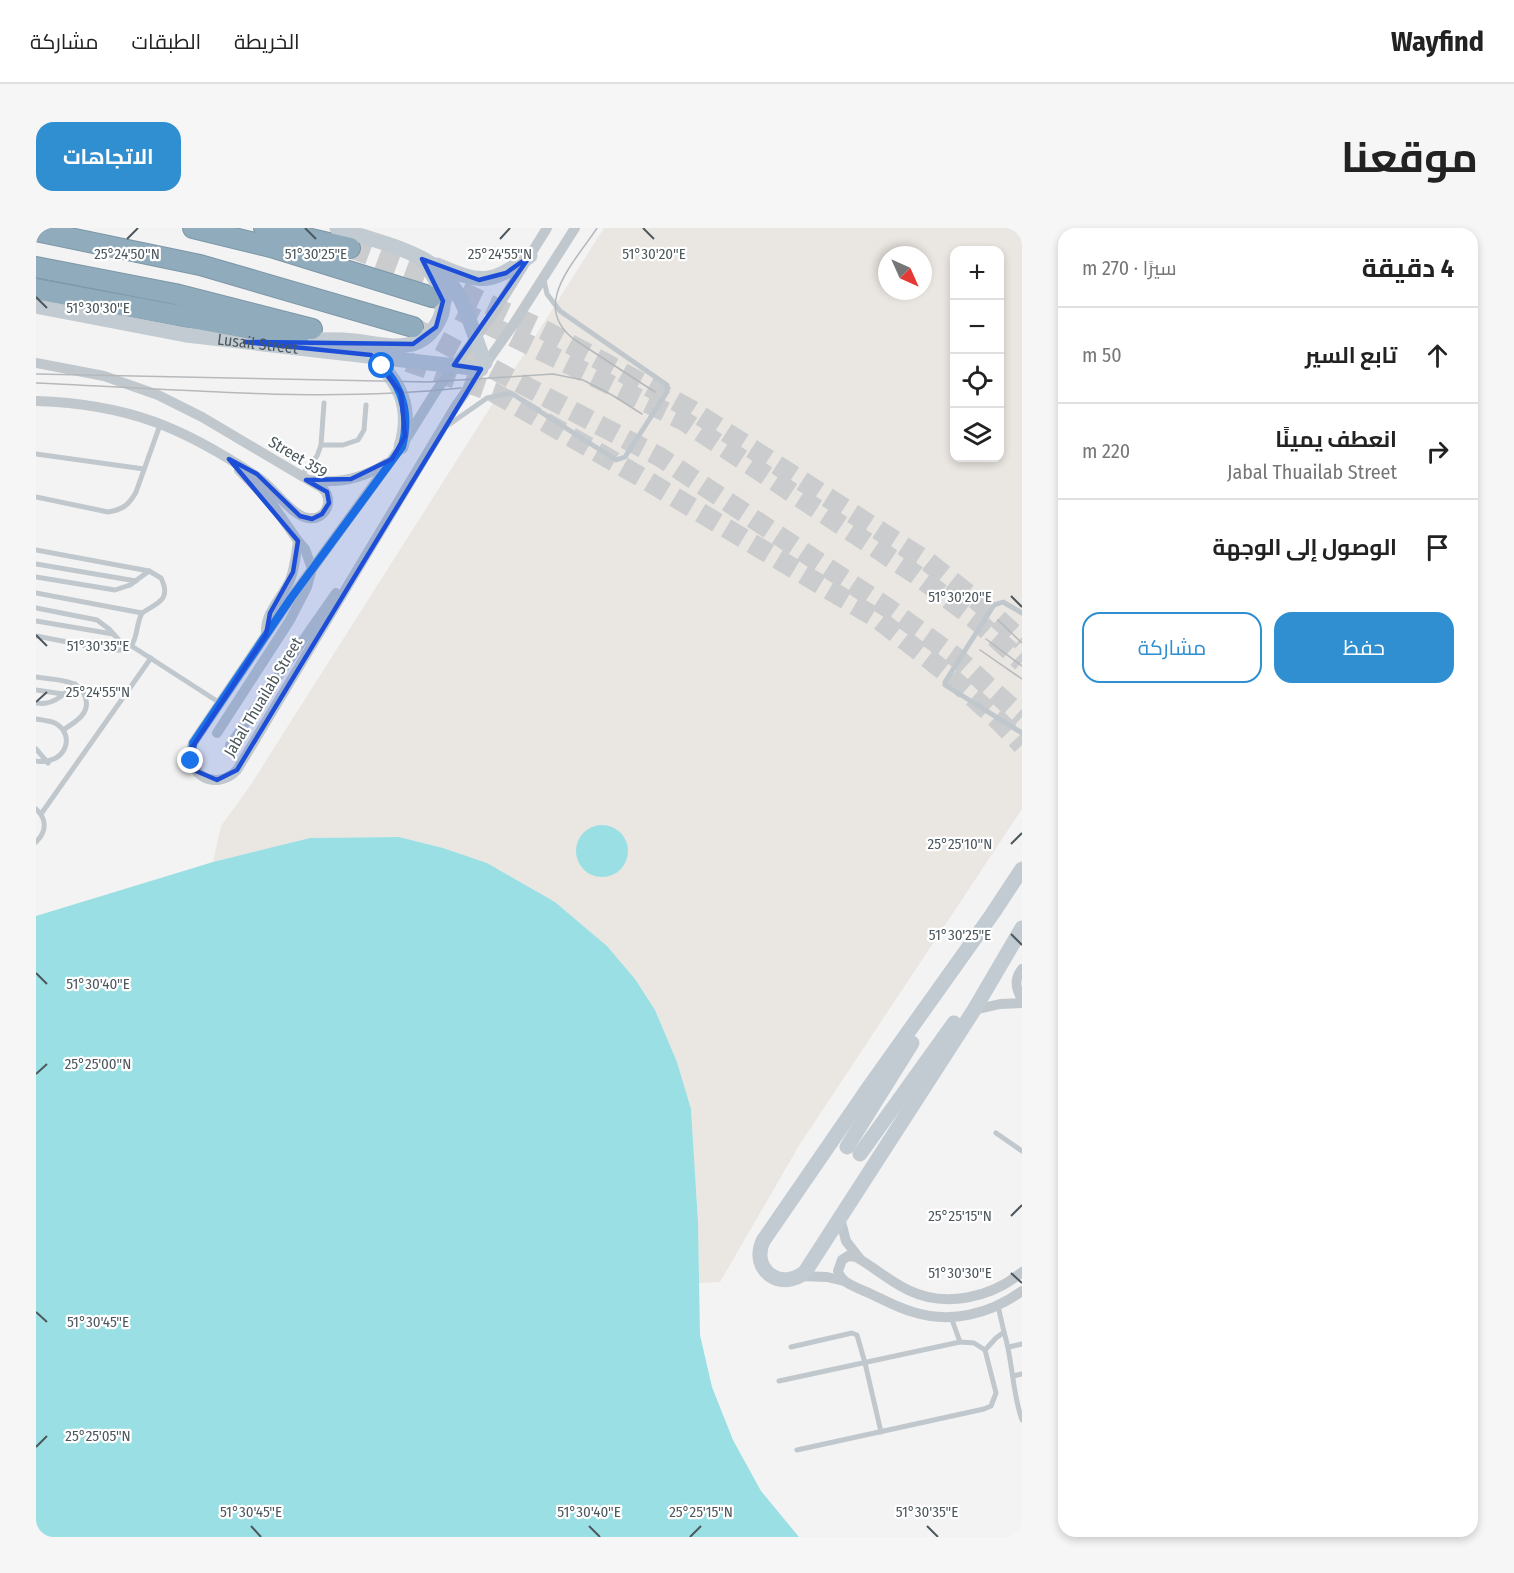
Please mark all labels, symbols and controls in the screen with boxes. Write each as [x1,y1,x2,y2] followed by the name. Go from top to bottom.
[1391,25,1484,58] text: Wayfind
[30,29,99,55] text: مشاركة
[132,29,201,55] text: الطبقات
[234,29,300,55] text: الخريطة
[36,122,181,191] button: الاتجاهات
[1341,133,1478,183] text: موقعنا
[94,245,160,263] text: 25°24'50"N
[285,245,347,263] text: 51°30'25"E
[468,245,532,263] text: 25°24'55"N
[622,245,686,263] text: 51°30'20"E
[878,246,932,300] north arrow
[950,246,1004,462] map controls
[950,246,1004,300] button: +
[1362,253,1454,284] text: 4 دقيقة
[1082,256,1177,280] text: سيرًا · 270 m
[66,299,130,317] text: 51°30'30"E
[950,300,1004,354] button: −
[216,329,300,357] street label: Lusail Street
[1421,339,1454,372] icon: ahead
[1305,342,1397,369] text: تابع السير
[1082,343,1122,367] text: 50 m
[368,352,394,378] route start
[950,354,1004,408] button: locate
[950,408,1004,462] button: layers
[1275,426,1397,453] text: انعطف يمينًا
[265,432,331,482] street label: Street 359
[1421,435,1454,468] icon: right
[1082,439,1130,463] text: 220 m
[1227,460,1397,484] text: Jabal Thuailab Street
[1421,531,1454,564] icon: arrive
[1213,534,1397,561] text: الوصول إلى الوجهة
[928,588,992,606] text: 51°30'20"E
[1082,612,1262,683] button: مشاركة
[1274,612,1454,683] button: حفظ
[220,633,307,760] street label: Jabal Thuailab Street
[67,637,129,655] text: 51°30'35"E
[66,683,130,701] text: 25°24'55"N
[177,747,203,773] route end
[928,835,992,853] text: 25°25'10"N
[929,926,991,944] text: 51°30'25"E
[66,975,130,993] text: 51°30'40"E
[65,1055,131,1073] text: 25°25'00"N
[928,1207,992,1225] text: 25°25'15"N
[928,1264,992,1282] text: 51°30'30"E
[67,1313,129,1331] text: 51°30'45"E
[65,1427,131,1445] text: 25°25'05"N
[220,1503,282,1521] text: 51°30'45"E
[557,1503,621,1521] text: 51°30'40"E
[669,1503,733,1521] text: 25°25'15"N
[896,1503,958,1521] text: 51°30'35"E

